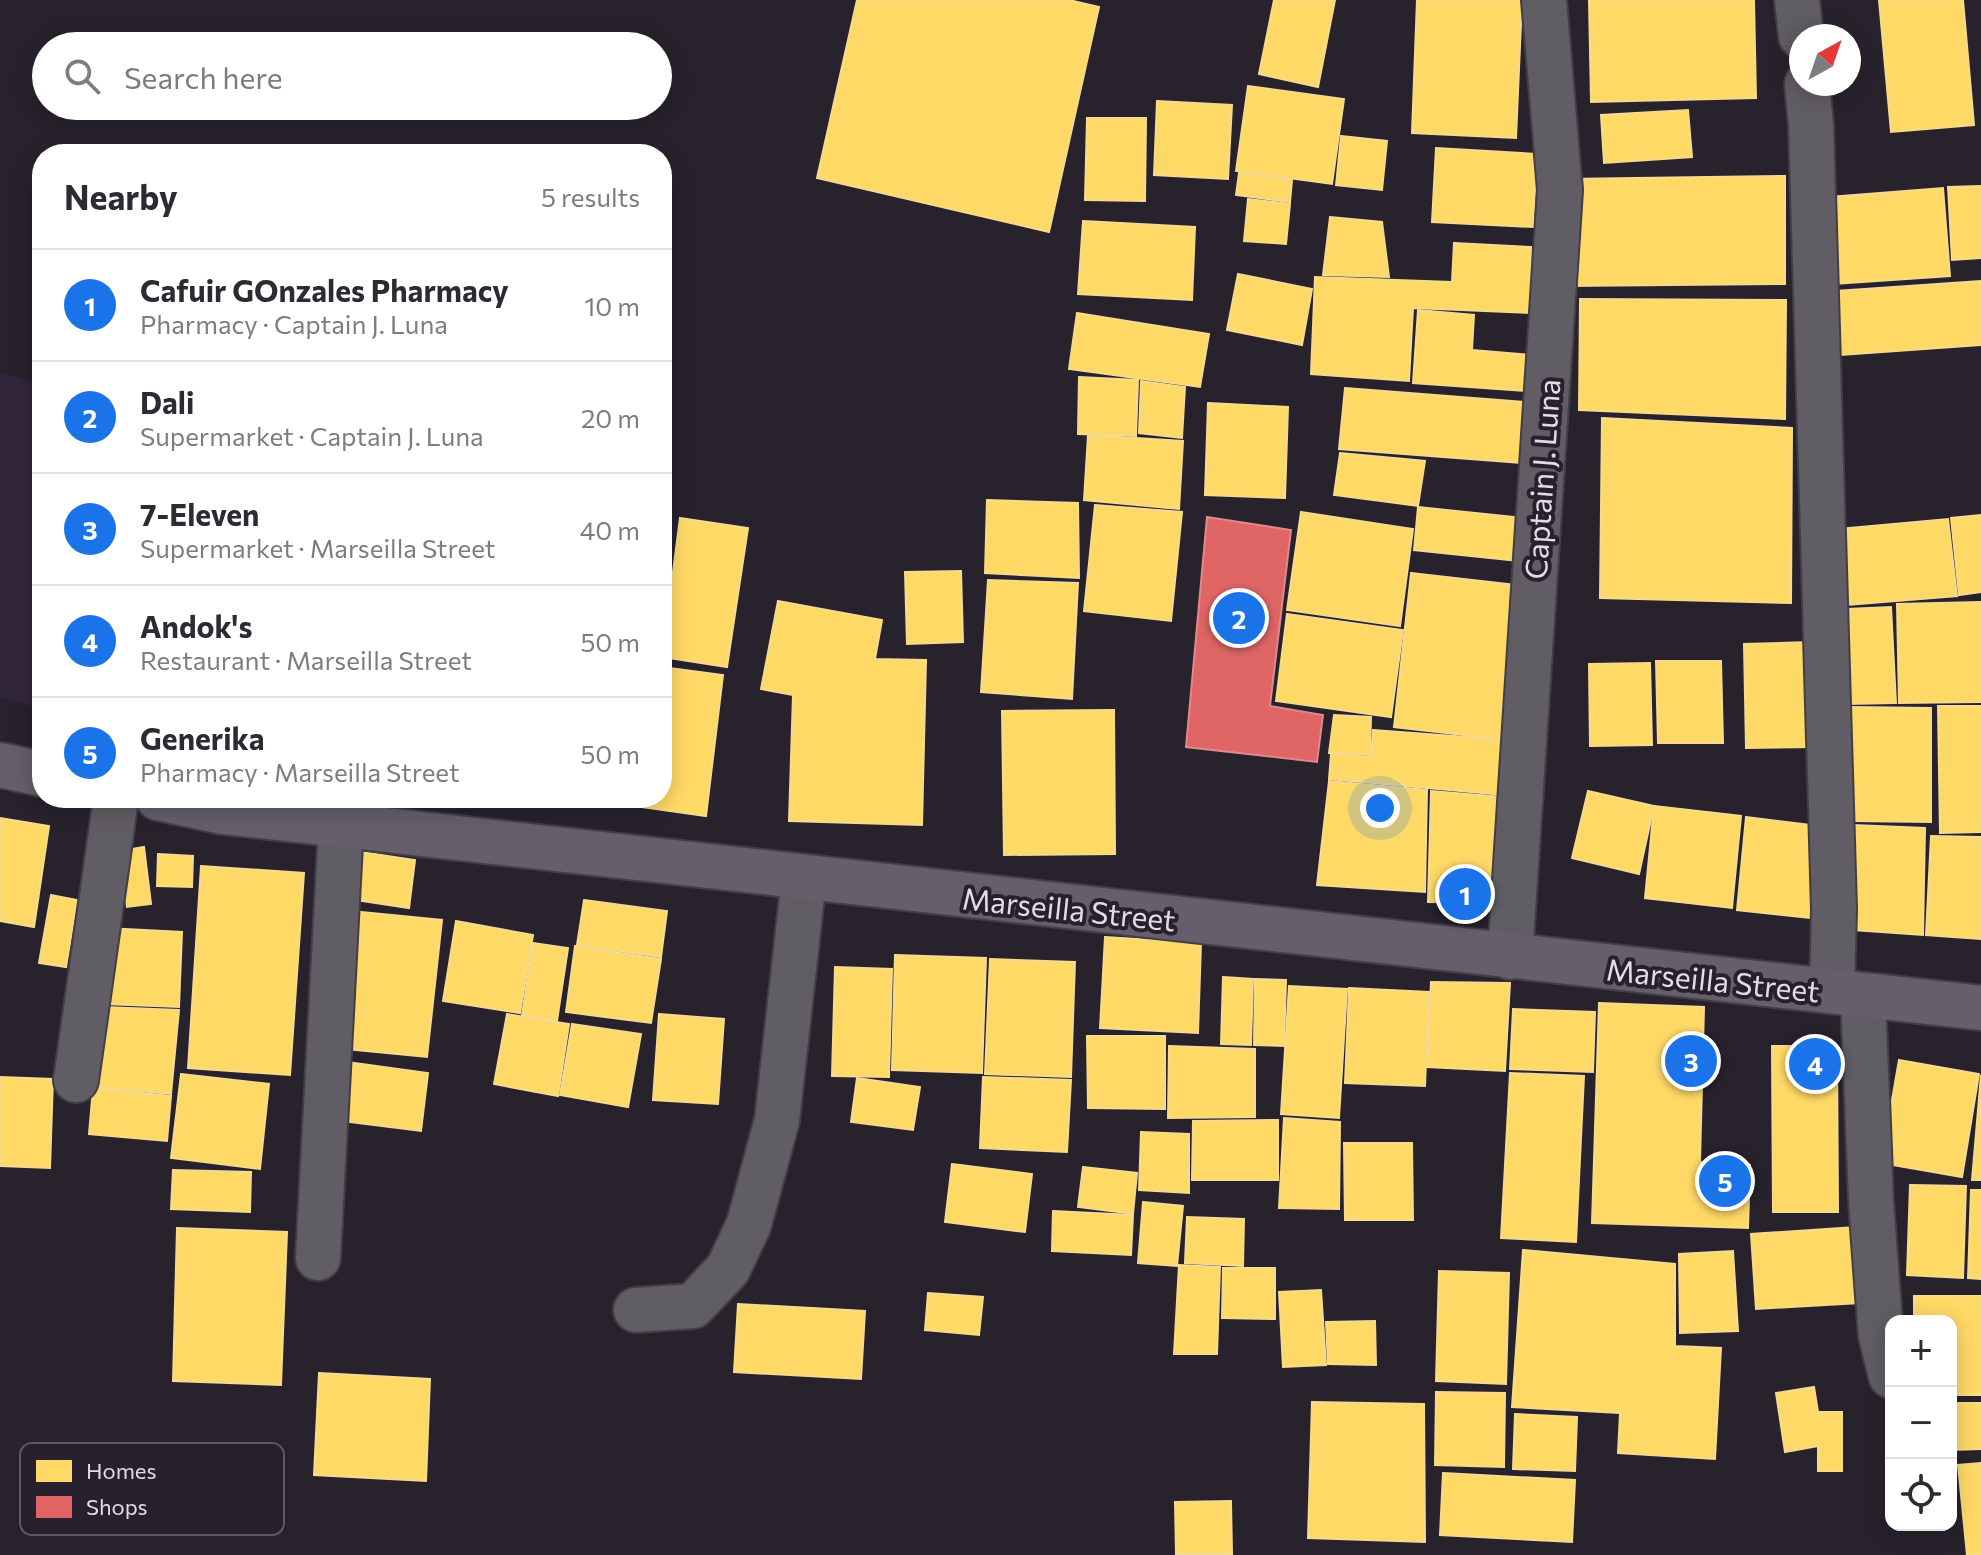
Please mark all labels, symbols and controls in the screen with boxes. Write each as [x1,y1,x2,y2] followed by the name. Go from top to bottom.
[1789,24,1861,96] north arrow
[32,32,672,120] search box
[60,54,104,98] icon: search
[124,58,283,95] text: Search here
[64,175,178,217] text: Nearby
[541,181,640,212] text: 5 results
[140,271,509,308] text: Cafuir GOnzales Pharmacy
[84,290,96,321] text: 1
[584,290,640,321] text: 10 m
[140,308,448,339] text: Pharmacy · Captain J. Luna
[1516,378,1566,580] street label: Captain J. Luna
[140,383,194,420] text: Dali
[83,402,97,433] text: 2
[581,402,640,433] text: 20 m
[140,420,484,451] text: Supermarket · Captain J. Luna
[140,495,259,532] text: 7-Eleven
[82,514,98,545] text: 3
[580,514,640,545] text: 40 m
[140,532,495,563] text: Supermarket · Marseilla Street
[1213,588,1265,648] pin: 2
[140,607,252,644] text: Andok's
[82,626,98,657] text: 4
[580,626,640,657] text: 50 m
[140,644,472,675] text: Restaurant · Marseilla Street
[140,719,265,756] text: Generika
[82,738,98,769] text: 5
[580,738,640,769] text: 50 m
[140,756,460,787] text: Pharmacy · Marseilla Street
[1360,788,1400,828] your location
[1439,864,1491,924] pin: 1
[961,878,1177,938] street label: Marseilla Street
[1605,949,1821,1009] street label: Marseilla Street
[1665,1031,1717,1091] pin: 3
[1789,1034,1841,1094] pin: 4
[1699,1151,1751,1211] pin: 5
[1885,1315,1957,1531] map controls
[1885,1315,1957,1387] button: +
[1885,1387,1957,1459] button: −
[20,1443,284,1535] legend
[86,1457,156,1484] text: Homes
[1885,1459,1957,1531] button: locate
[86,1493,147,1520] text: Shops

